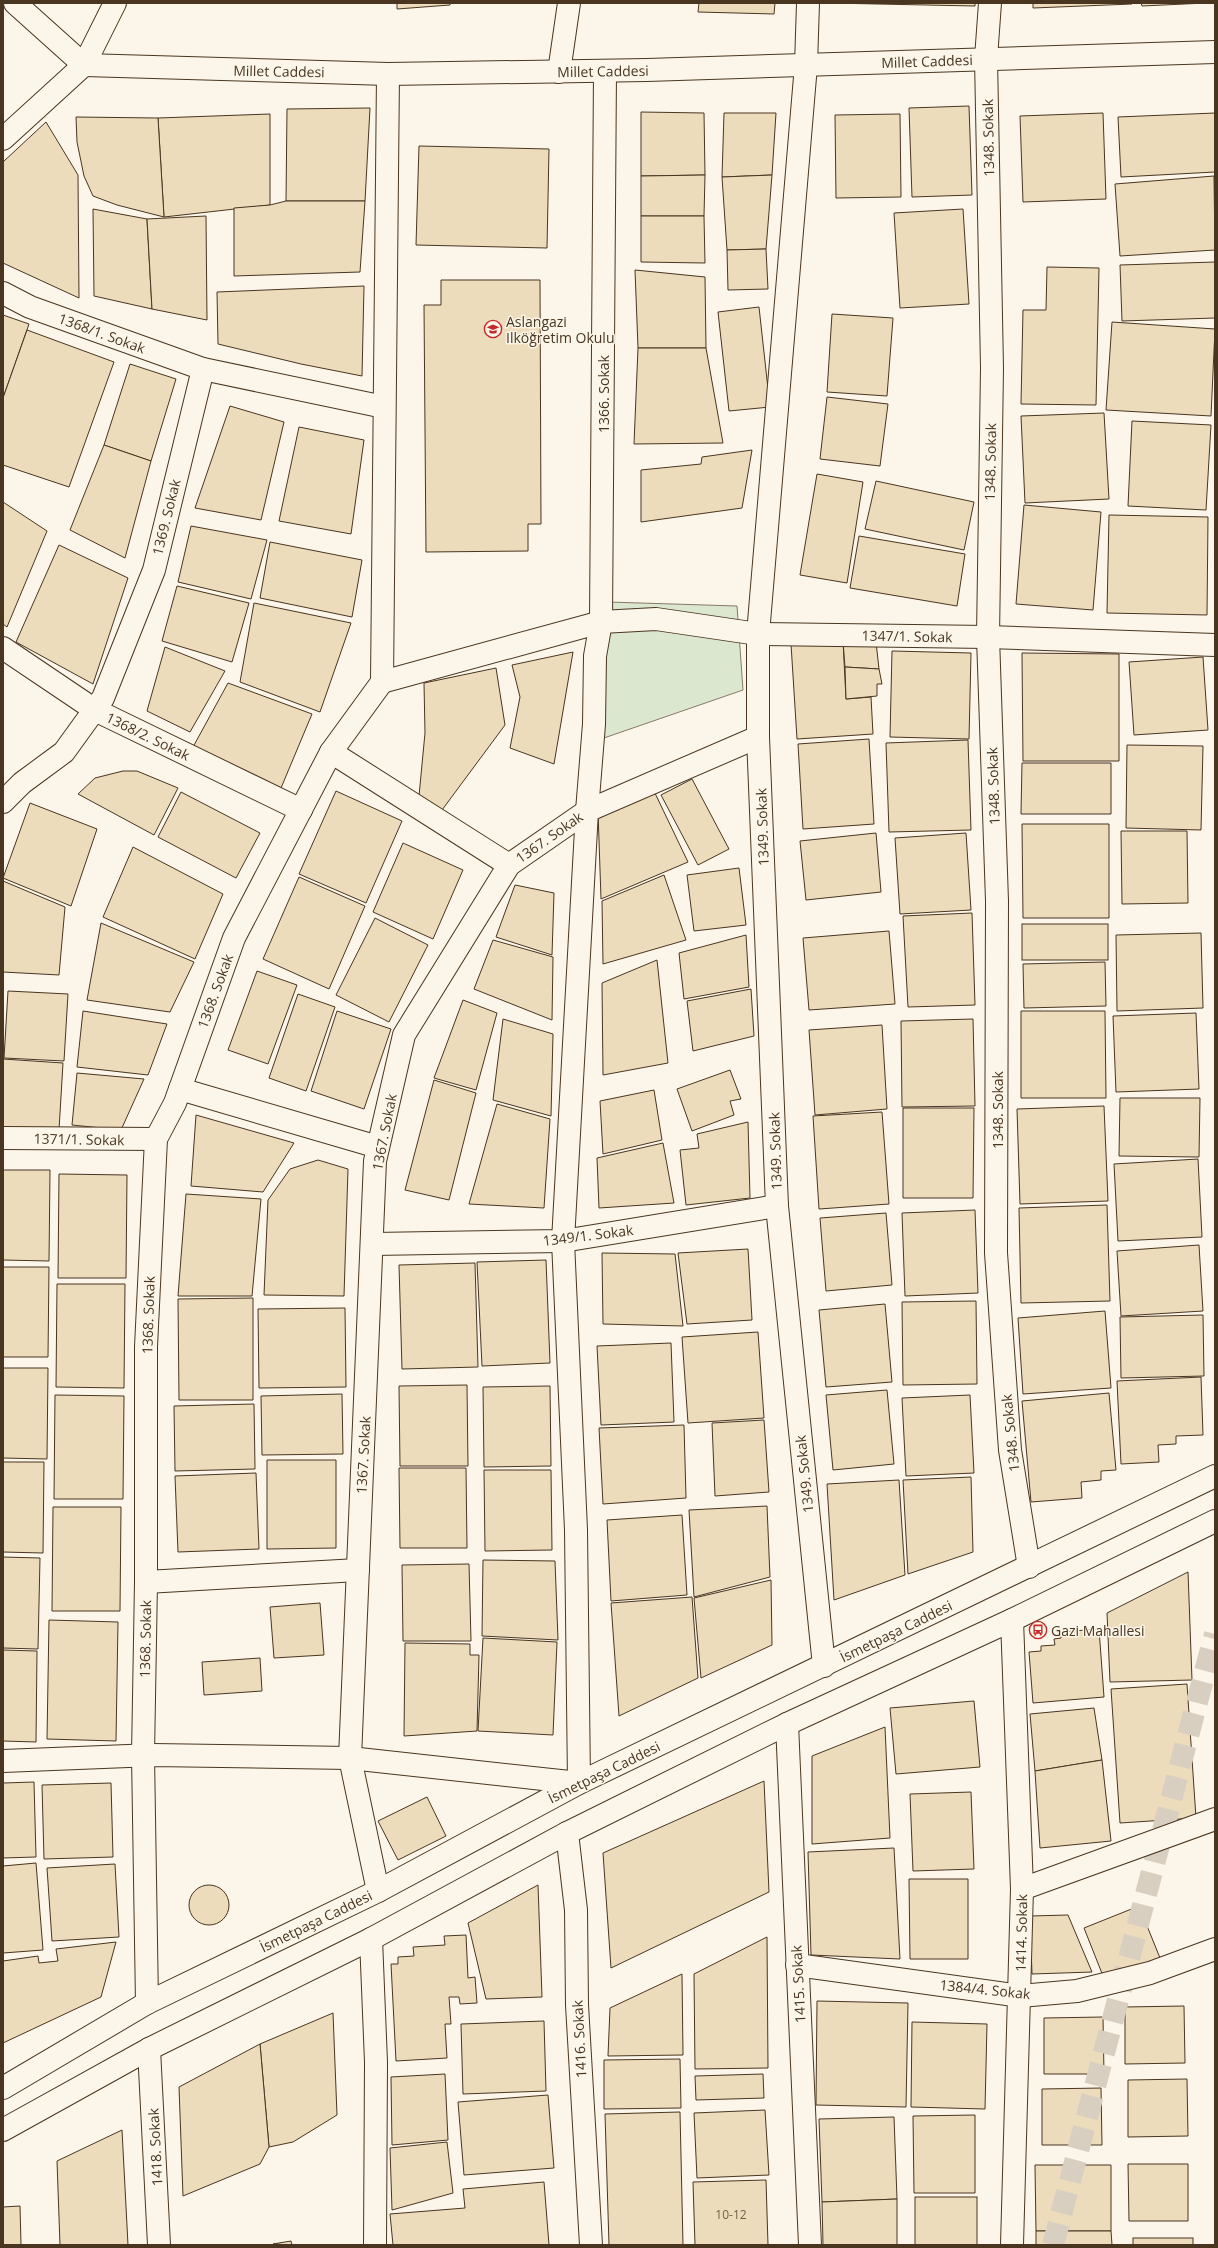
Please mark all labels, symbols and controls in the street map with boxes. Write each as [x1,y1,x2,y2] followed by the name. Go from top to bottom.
[881,50,973,72] street label: Millet Caddesi
[233,61,325,81] street label: Millet Caddesi
[557,61,649,81] street label: Millet Caddesi
[978,98,998,177] street label: 1348. Sokak
[56,309,149,358] street label: 1368/1. Sokak
[506,312,614,347] place label: Aslangazi Ilköğretim Okulu
[483,319,503,339] school or university icon: Aslangazi Ilköğretim Okulu
[594,354,613,433] street label: 1366. Sokak
[980,422,1000,501] street label: 1348. Sokak
[147,476,185,557] street label: 1369. Sokak
[861,626,953,646] street label: 1347/1. Sokak
[103,708,194,765] street label: 1368/2. Sokak
[982,746,1004,825] street label: 1348. Sokak
[751,787,773,866] street label: 1349. Sokak
[512,807,587,867] street label: 1367. Sokak
[193,951,237,1031] street label: 1368. Sokak
[988,1070,1007,1149] street label: 1348. Sokak
[367,1091,401,1172] street label: 1367. Sokak
[764,1111,786,1190] street label: 1349. Sokak
[33,1129,125,1149] street label: 1371/1. Sokak
[542,1220,635,1250] street label: 1349/1. Sokak
[137,1275,159,1354] street label: 1368. Sokak
[996,1393,1024,1473] street label: 1348. Sokak
[351,1415,375,1494] street label: 1367. Sokak
[790,1434,818,1514] street label: 1349. Sokak
[837,1596,955,1666] street label: İsmetpaşa Caddesi
[135,1599,155,1678] street label: 1368. Sokak
[1028,1620,1048,1640] bus stop icon: Gazi Mahallesi
[1051,1621,1145,1640] place label: Gazi Mahallesi
[545,1737,663,1807] street label: İsmetpaşa Caddesi
[257,1886,375,1956] street label: İsmetpaşa Caddesi
[1011,1893,1031,1972] street label: 1414. Sokak
[786,1944,810,2023] street label: 1415. Sokak
[939,1975,1032,2003] street label: 1384/4. Sokak
[567,1999,591,2078] street label: 1416. Sokak
[143,2107,167,2186] street label: 1418. Sokak
[715,2206,747,2223] house number: 10-12

